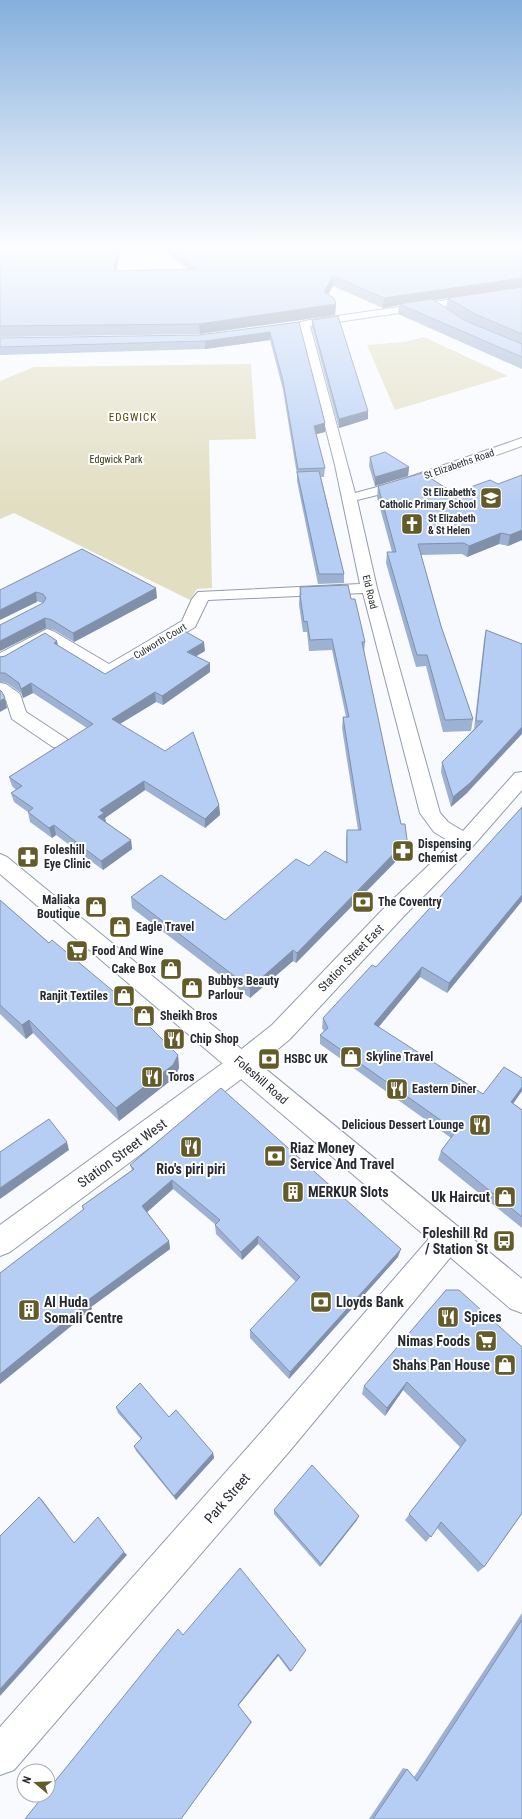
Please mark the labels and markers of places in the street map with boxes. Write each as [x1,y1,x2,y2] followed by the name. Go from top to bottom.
[478,485,504,511] school or university icon: St Elizabeth's Catholic Primary School
[379,487,476,510] place label: St Elizabeth's Catholic Primary School
[399,511,425,537] church icon: St Elizabeth & St Helen
[428,513,476,536] place label: St Elizabeth & St Helen
[418,837,471,865] place label: Dispensing Chemist
[390,838,416,864] pharmacy icon: Dispensing Chemist
[44,843,91,871] place label: Foleshill Eye Clinic
[15,844,41,870] pharmacy icon: Foleshill Eye Clinic
[350,889,376,915] bank icon: The Coventry
[37,893,80,921] place label: Maliaka Boutique
[83,894,109,920] shop icon: Maliaka Boutique
[378,895,442,909] place label: The Coventry
[107,914,133,940] shop icon: Eagle Travel
[136,920,194,934] place label: Eagle Travel
[64,938,90,964] supermarket icon: Food And Wine
[92,944,164,958] place label: Food And Wine
[158,956,184,982] shop icon: Cake Box
[111,962,157,976] place label: Cake Box
[208,974,280,1002] place label: Bubbys Beauty Parlour
[179,975,205,1001] shop icon: Bubbys Beauty Parlour
[111,983,137,1009] shop icon: Ranjit Textiles
[40,989,109,1003] place label: Ranjit Textiles
[131,1003,157,1029] shop icon: Sheikh Bros
[160,1009,218,1023] place label: Sheikh Bros
[161,1026,187,1052] restaurant icon: Chip Shop
[190,1032,239,1046] place label: Chip Shop
[338,1044,364,1070] shop icon: Skyline Travel
[256,1046,282,1072] bank icon: HSBC UK
[366,1050,433,1064] place label: Skyline Travel
[284,1052,328,1066] place label: HSBC UK
[139,1064,165,1090] restaurant icon: Toros
[168,1070,195,1084] place label: Toros
[384,1076,410,1102] restaurant icon: Eastern Diner
[412,1082,477,1096] place label: Eastern Diner
[467,1112,493,1138] restaurant icon: Delicious Dessert Lounge
[342,1118,464,1132] place label: Delicious Dessert Lounge
[178,1134,204,1160] restaurant icon: Rio's piri piri
[290,1140,394,1172] place label: Riaz Money Service And Travel
[262,1143,288,1169] bank icon: Riaz Money Service And Travel
[156,1161,226,1177] place label: Rio's piri piri
[280,1179,306,1205] building icon: MERKUR Slots
[308,1184,389,1200] place label: MERKUR Slots
[492,1184,518,1210] shop icon: Uk Haircut
[431,1189,490,1205] place label: Uk Haircut
[423,1225,488,1257] place label: Foleshill Rd / Station St
[491,1228,517,1254] bus stop icon: Foleshill Rd / Station St
[308,1289,334,1315] bank icon: Lloyds Bank
[44,1294,123,1326] place label: Al Huda Somali Centre
[336,1294,404,1310] place label: Lloyds Bank
[16,1297,42,1323] building icon: Al Huda Somali Centre
[435,1304,461,1330] restaurant icon: Spices
[464,1309,502,1325] place label: Spices
[473,1328,499,1354] supermarket icon: Nimas Foods
[398,1333,470,1349] place label: Nimas Foods
[492,1352,518,1378] shop icon: Shahs Pan House
[392,1357,490,1373] place label: Shahs Pan House

